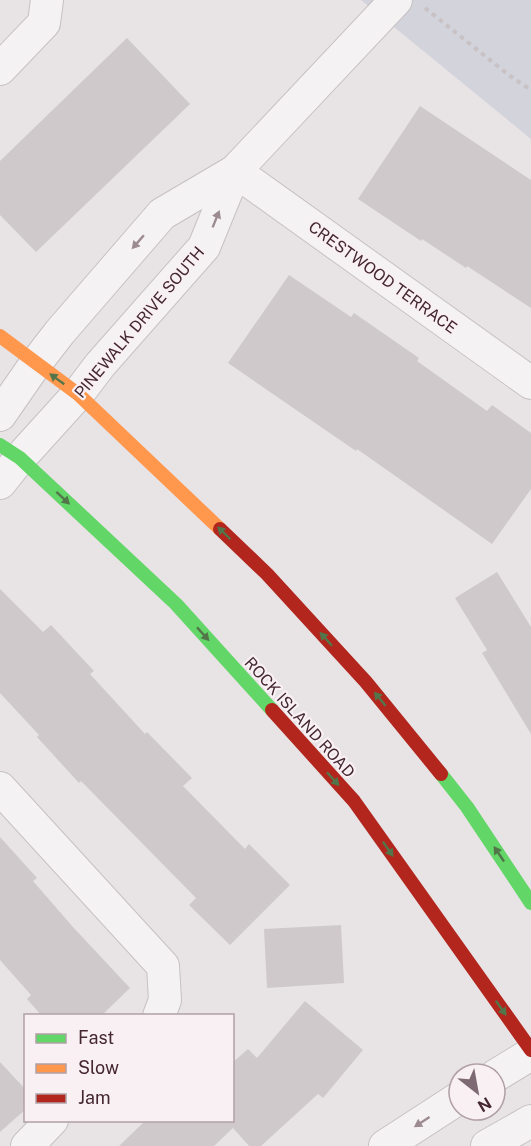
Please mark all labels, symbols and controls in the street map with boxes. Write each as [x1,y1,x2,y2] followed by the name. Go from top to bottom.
[211,210,221,228] one-way arrow
[305,217,461,338] street label: CRESTWOOD TERRACE
[132,234,145,249] one-way arrow
[71,243,208,402] street label: PINEWALK DRIVE SOUTH
[50,373,65,385] one-way arrow
[55,491,70,505] one-way arrow
[218,527,232,541] one-way arrow
[196,626,209,641] one-way arrow
[320,632,334,646] one-way arrow
[241,653,359,781] street label: ROCK ISLAND ROAD
[374,692,387,707] one-way arrow
[326,771,340,786] one-way arrow
[382,841,394,857] one-way arrow
[493,846,504,862] one-way arrow
[495,1000,506,1016] one-way arrow
[24,1014,234,1122] legend
[78,1027,114,1048] text: Fast
[78,1057,119,1078] text: Slow
[447,1062,507,1122] north arrow
[78,1087,111,1108] text: Jam
[474,1093,495,1116] text: N
[414,1117,430,1128] one-way arrow

